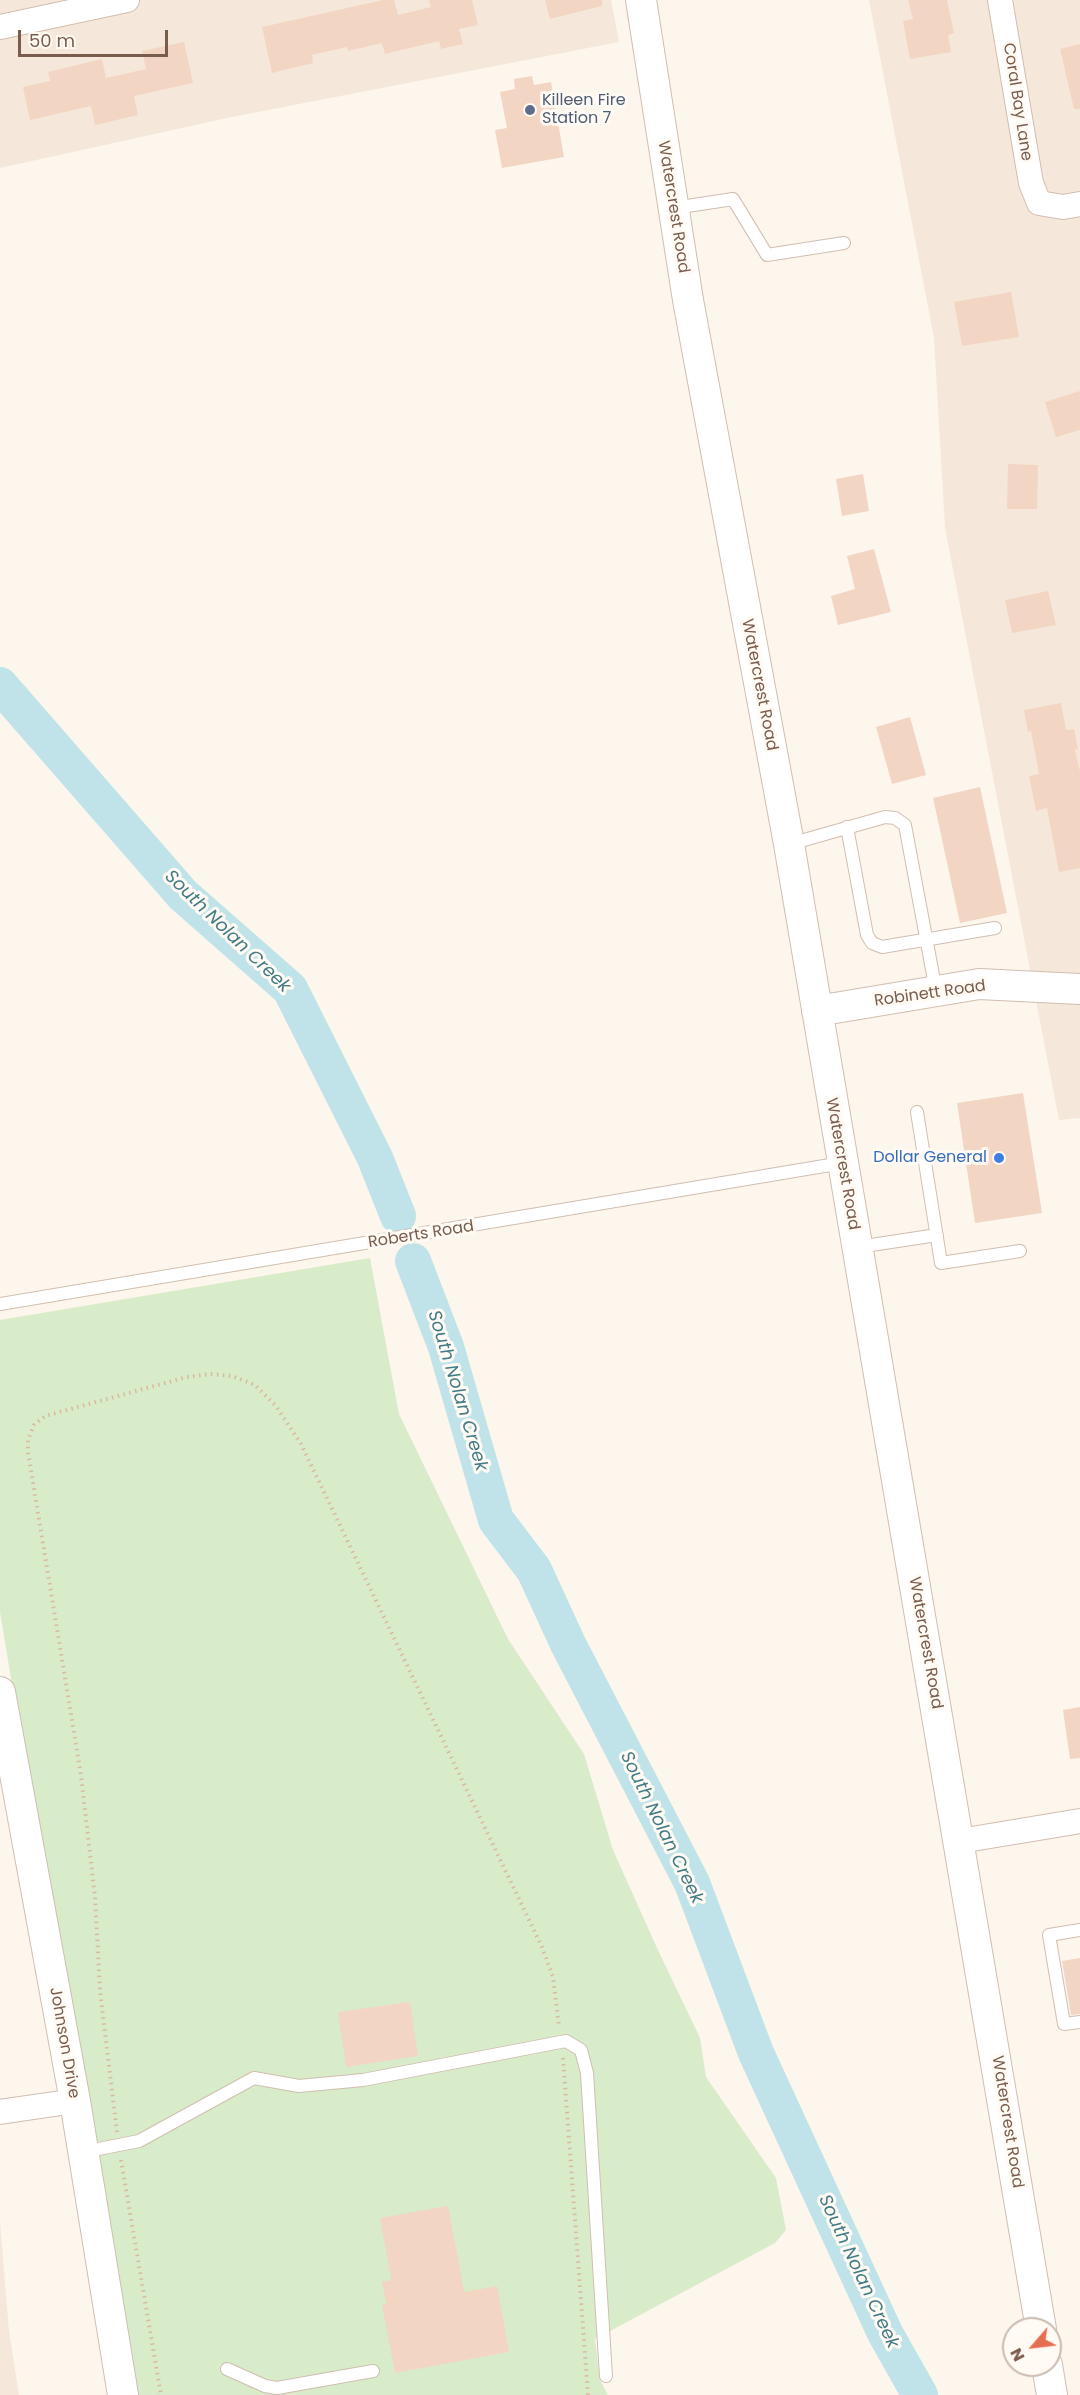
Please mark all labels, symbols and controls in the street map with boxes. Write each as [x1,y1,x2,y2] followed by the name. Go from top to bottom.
[21,18,171,56] scale bar
[29,28,75,53] text: 50 m
[998,42,1036,162] street label: Coral Bay Lane
[542,91,626,129] place label: Killeen Fire Station 7
[523,103,537,117] marker: Killeen Fire Station 7
[653,139,693,275] street label: Watercrest Road
[737,618,781,752] street label: Watercrest Road
[160,866,294,998] water label: South Nolan Creek
[873,977,987,1011] street label: Robinett Road
[821,1096,863,1232] street label: Watercrest Road
[873,1148,987,1168] place label: Dollar General
[992,1151,1006,1165] marker: Dollar General
[367,1217,475,1253] street label: Roberts Road
[422,1308,492,1474] water label: South Nolan Creek
[904,1575,946,1711] street label: Watercrest Road
[615,1748,707,1908] water label: South Nolan Creek
[45,1986,83,2100] street label: Johnson Drive
[987,2054,1027,2190] street label: Watercrest Road
[813,2192,903,2352] water label: South Nolan Creek
[1002,2317,1062,2377] north arrow
[1004,2344,1030,2365] text: N

